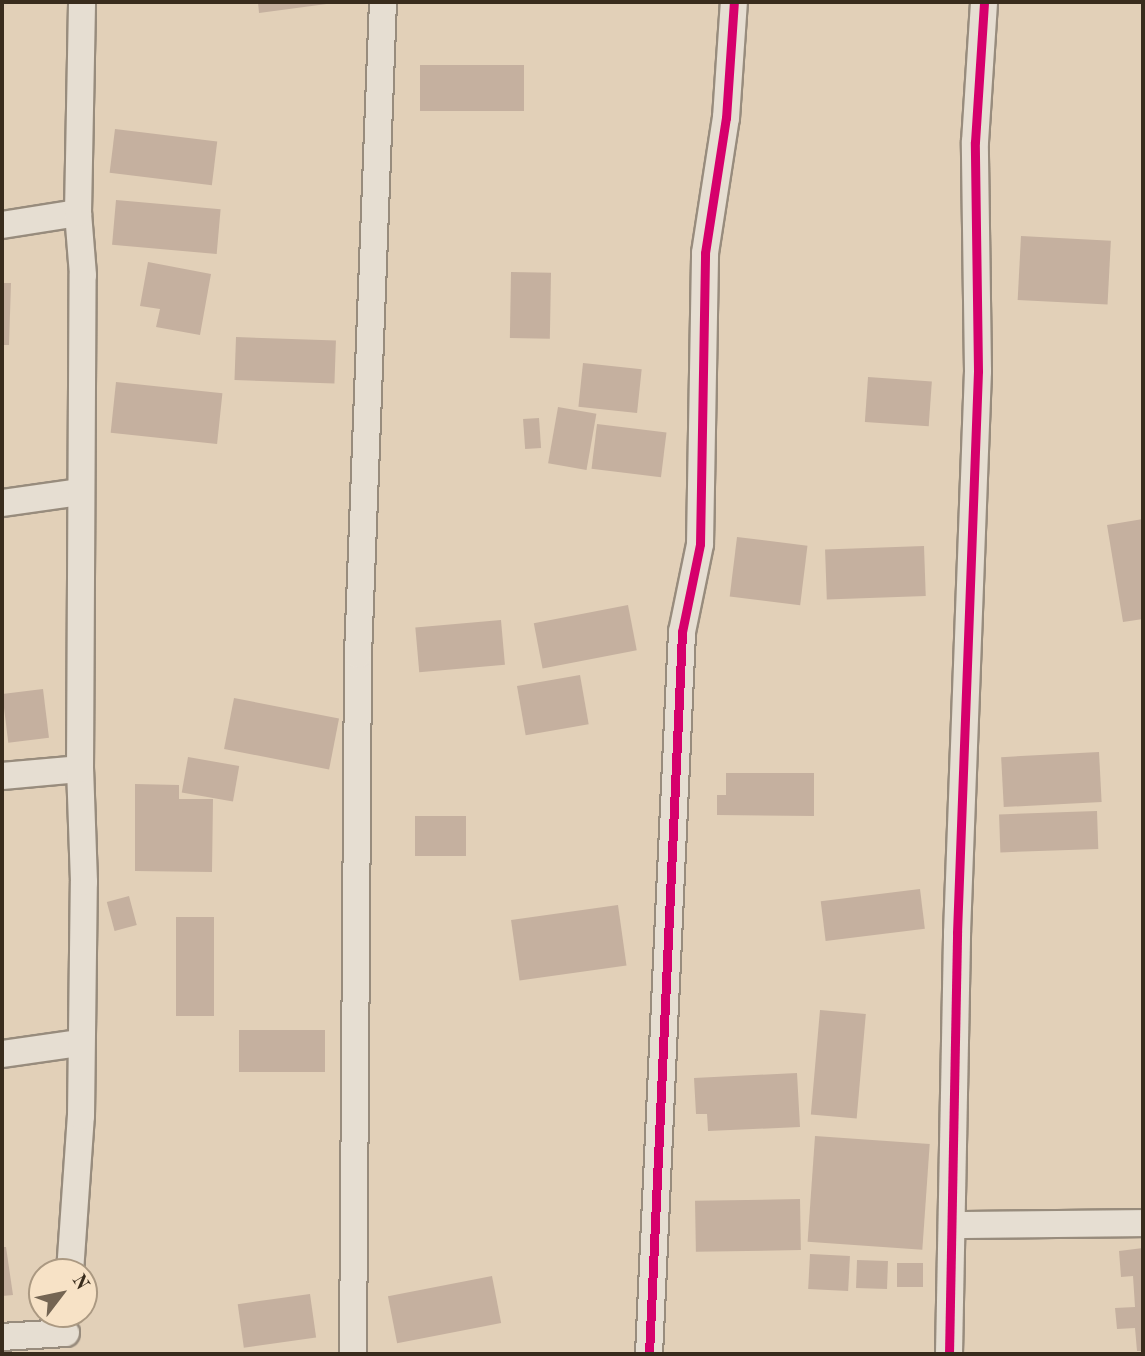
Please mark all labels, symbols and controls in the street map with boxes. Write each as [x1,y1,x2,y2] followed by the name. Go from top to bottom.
[28,1258,98,1328] north arrow
[68,1271,91,1294] text: N

